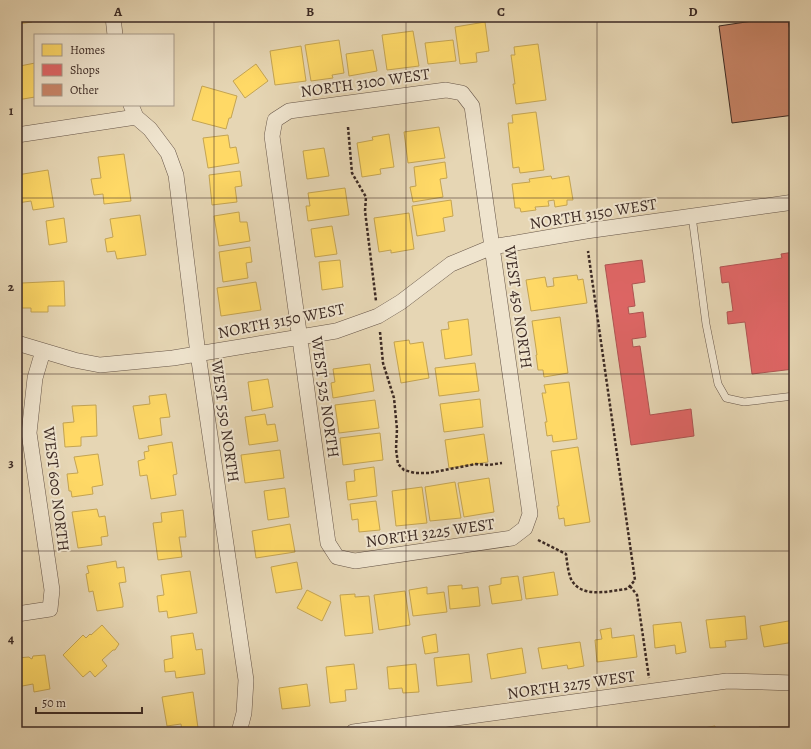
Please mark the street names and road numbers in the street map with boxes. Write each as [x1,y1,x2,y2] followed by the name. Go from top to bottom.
[299,63,431,103] street label: NORTH 3100 WEST
[528,193,659,235] street label: NORTH 3150 WEST
[498,243,538,370] street label: WEST 450 NORTH
[216,298,347,344] street label: NORTH 3150 WEST
[305,334,344,459] street label: WEST 525 NORTH
[205,358,244,484] street label: WEST 550 NORTH
[37,424,75,553] street label: WEST 600 NORTH
[364,513,496,553] street label: NORTH 3225 WEST
[506,665,637,705] street label: NORTH 3275 WEST

